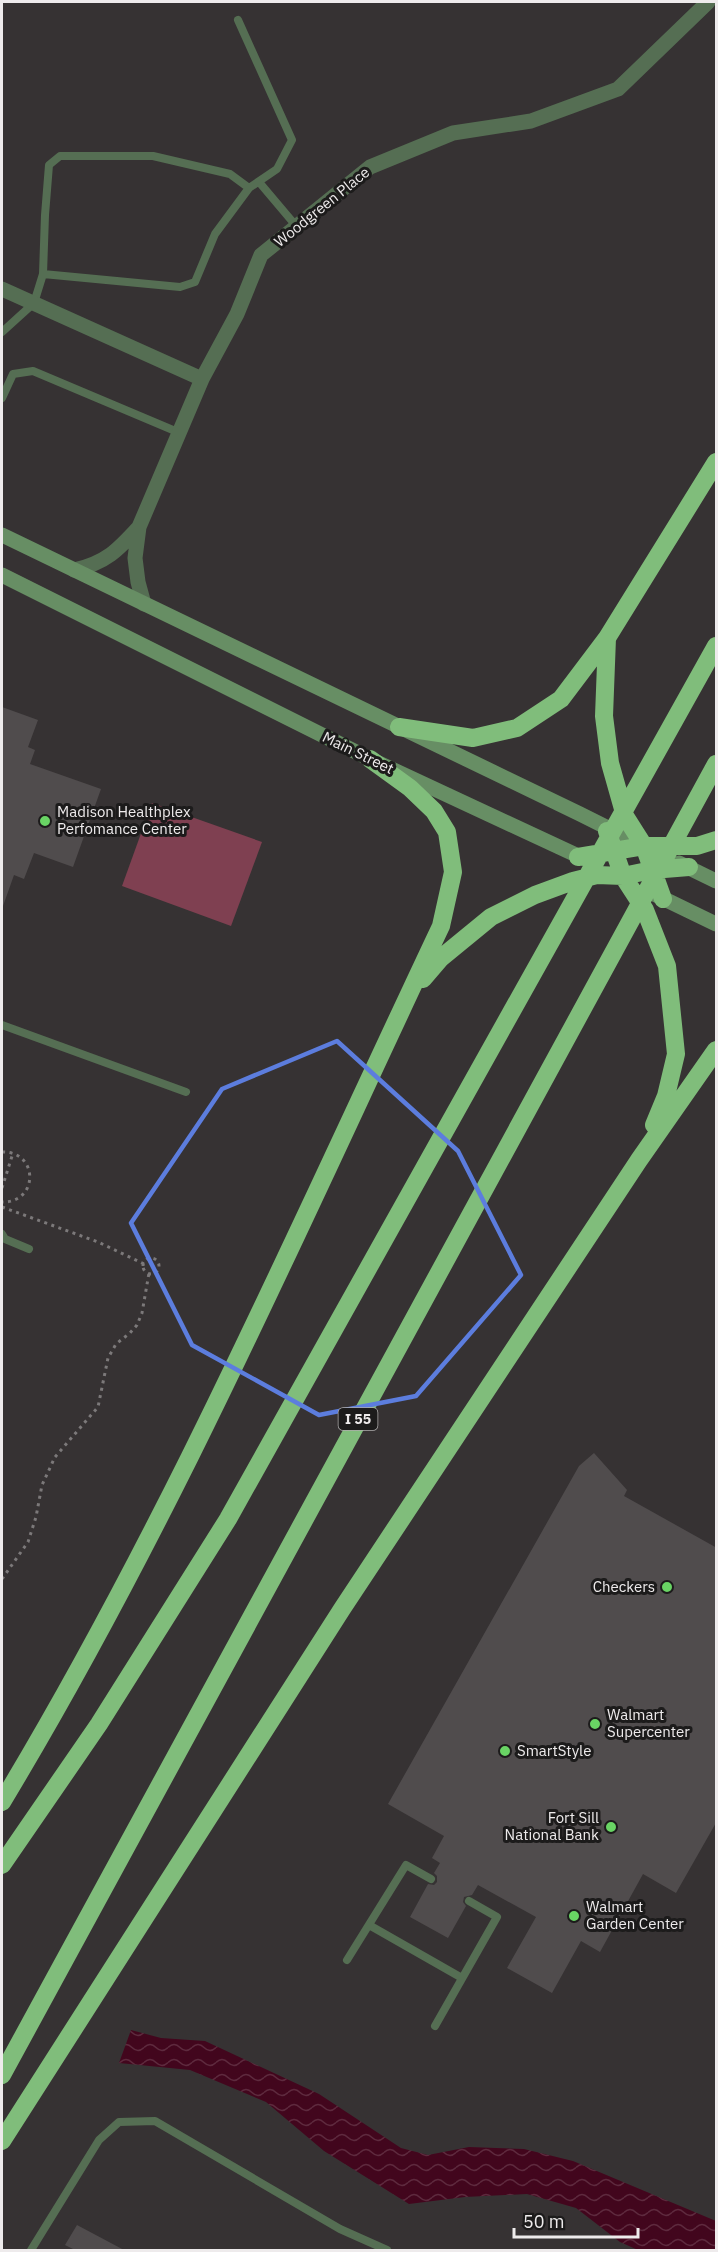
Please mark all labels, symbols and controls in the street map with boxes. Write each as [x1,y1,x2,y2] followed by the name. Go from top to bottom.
[270,162,373,251] street label: Woodgreen Place
[319,727,397,778] street label: Main Street
[57,802,191,838] place label: Madison Healthplex Perfomance Center
[38,814,52,828] marker: Madison Healthplex Perfomance Center
[338,1408,378,1430] road number: I 55
[593,1577,655,1596] place label: Checkers
[660,1580,674,1594] marker: Checkers
[607,1705,690,1741] place label: Walmart Supercenter
[588,1717,602,1731] marker: Walmart Supercenter
[517,1741,591,1760] place label: SmartStyle
[498,1744,512,1758] marker: SmartStyle
[505,1808,599,1844] place label: Fort Sill National Bank
[604,1820,618,1834] marker: Fort Sill National Bank
[586,1897,684,1933] place label: Walmart Garden Center
[567,1909,581,1923] marker: Walmart Garden Center
[514,2201,638,2239] scale bar
[523,2210,565,2233] text: 50 m

